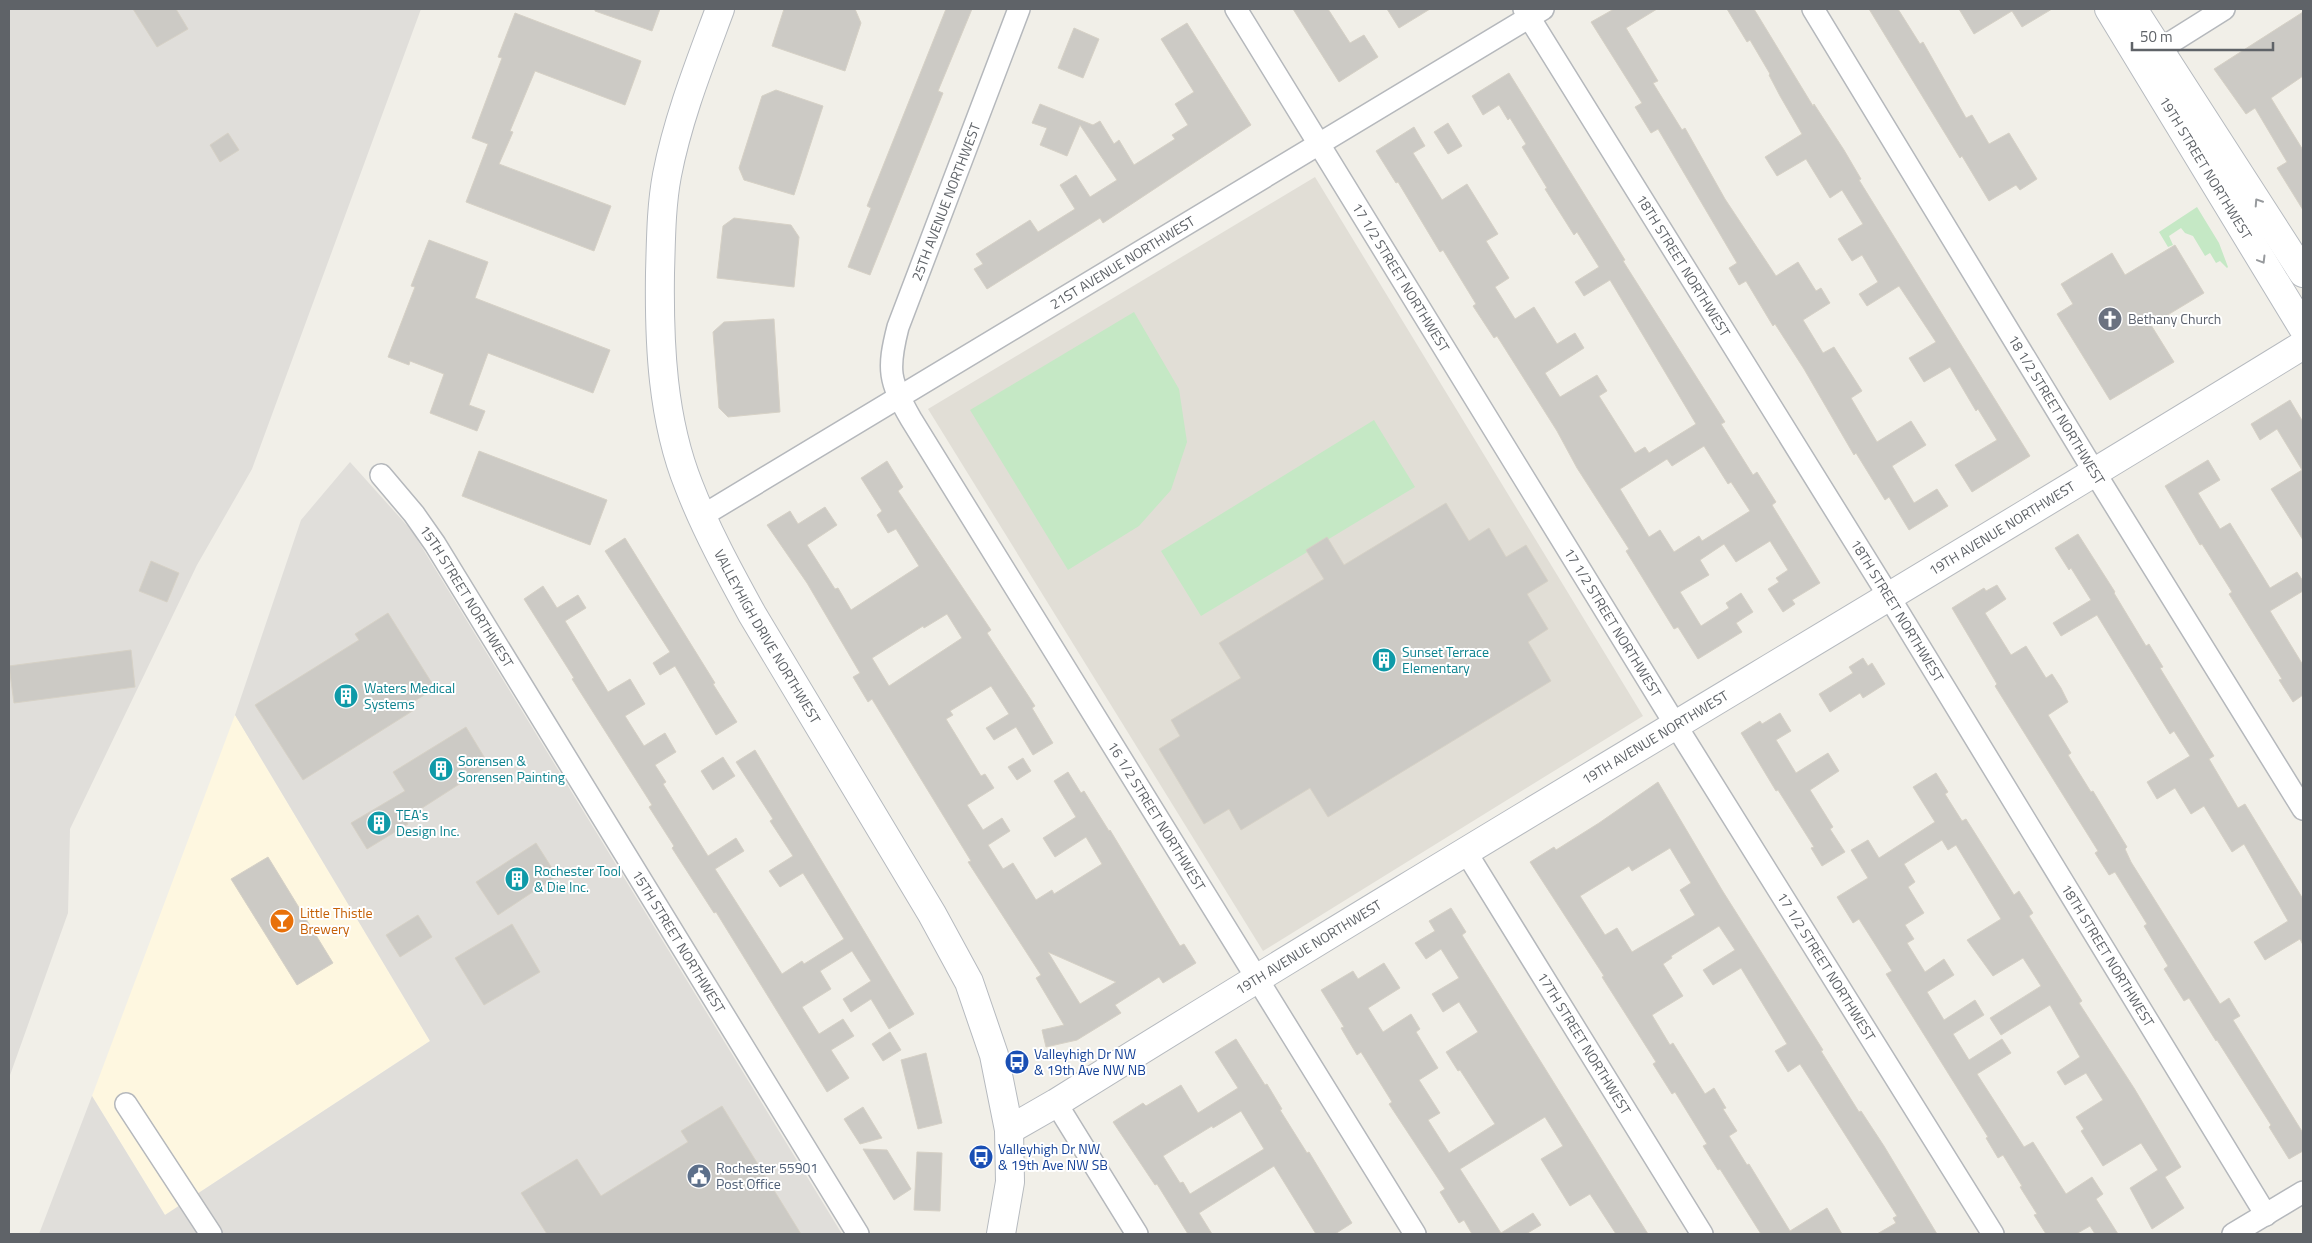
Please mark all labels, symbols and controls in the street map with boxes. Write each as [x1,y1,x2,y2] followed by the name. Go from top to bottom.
[2132,20,2273,52] scale bar
[2140,25,2173,48] text: 50 m
[2154,92,2258,244] street label: 19TH STREET NORTHWEST
[906,119,986,284] street label: 25TH AVENUE NORTHWEST
[1632,190,1736,341] street label: 18TH STREET NORTHWEST
[1347,198,1456,356] street label: 17 1/2 STREET NORTHWEST
[2254,199,2264,208] one-way arrow
[1046,210,1199,314] street label: 21ST AVENUE NORTHWEST
[2255,254,2265,263] one-way arrow
[2097,306,2123,332] church icon: Bethany Church
[2128,308,2221,329] place label: Bethany Church
[2003,331,2111,489] street label: 18 1/2 STREET NORTHWEST
[1924,475,2080,580] street label: 19TH AVENUE NORTHWEST
[415,521,520,672] street label: 15TH STREET NORTHWEST
[1846,535,1950,686] street label: 18TH STREET NORTHWEST
[1559,544,1667,702] street label: 17 1/2 STREET NORTHWEST
[709,545,827,728] street label: VALLEYHIGH DRIVE NORTHWEST
[1402,641,1489,678] place label: Sunset Terrace Elementary
[1371,647,1397,673] building icon: Sunset Terrace Elementary
[364,677,455,714] place label: Waters Medical Systems
[333,683,359,709] building icon: Waters Medical Systems
[1577,684,1733,789] street label: 19TH AVENUE NORTHWEST
[1103,737,1212,895] street label: 16 1/2 STREET NORTHWEST
[458,750,565,787] place label: Sorensen & Sorensen Painting
[428,756,454,782] building icon: Sorensen & Sorensen Painting
[396,804,460,841] place label: TEA's Design Inc.
[366,810,392,836] building icon: TEA's Design Inc.
[534,860,621,897] place label: Rochester Tool & Die Inc.
[504,866,530,892] building icon: Rochester Tool & Die Inc.
[627,866,731,1017] street label: 15TH STREET NORTHWEST
[2056,880,2160,1031] street label: 18TH STREET NORTHWEST
[1772,888,1881,1045] street label: 17 1/2 STREET NORTHWEST
[1231,894,1386,999] street label: 19TH AVENUE NORTHWEST
[300,902,373,939] place label: Little Thistle Brewery
[269,908,295,934] bar icon: Little Thistle Brewery
[1533,968,1637,1119] street label: 17TH STREET NORTHWEST
[1034,1043,1146,1080] place label: Valleyhigh Dr NW & 19th Ave NW NB
[1004,1049,1030,1075] bus stop icon: Valleyhigh Dr NW & 19th Ave NW NB
[998,1138,1108,1175] place label: Valleyhigh Dr NW & 19th Ave NW SB
[968,1144,994,1170] bus stop icon: Valleyhigh Dr NW & 19th Ave NW SB
[716,1157,818,1194] place label: Rochester 55901 Post Office
[686,1163,712,1189] public building icon: Rochester 55901 Post Office

